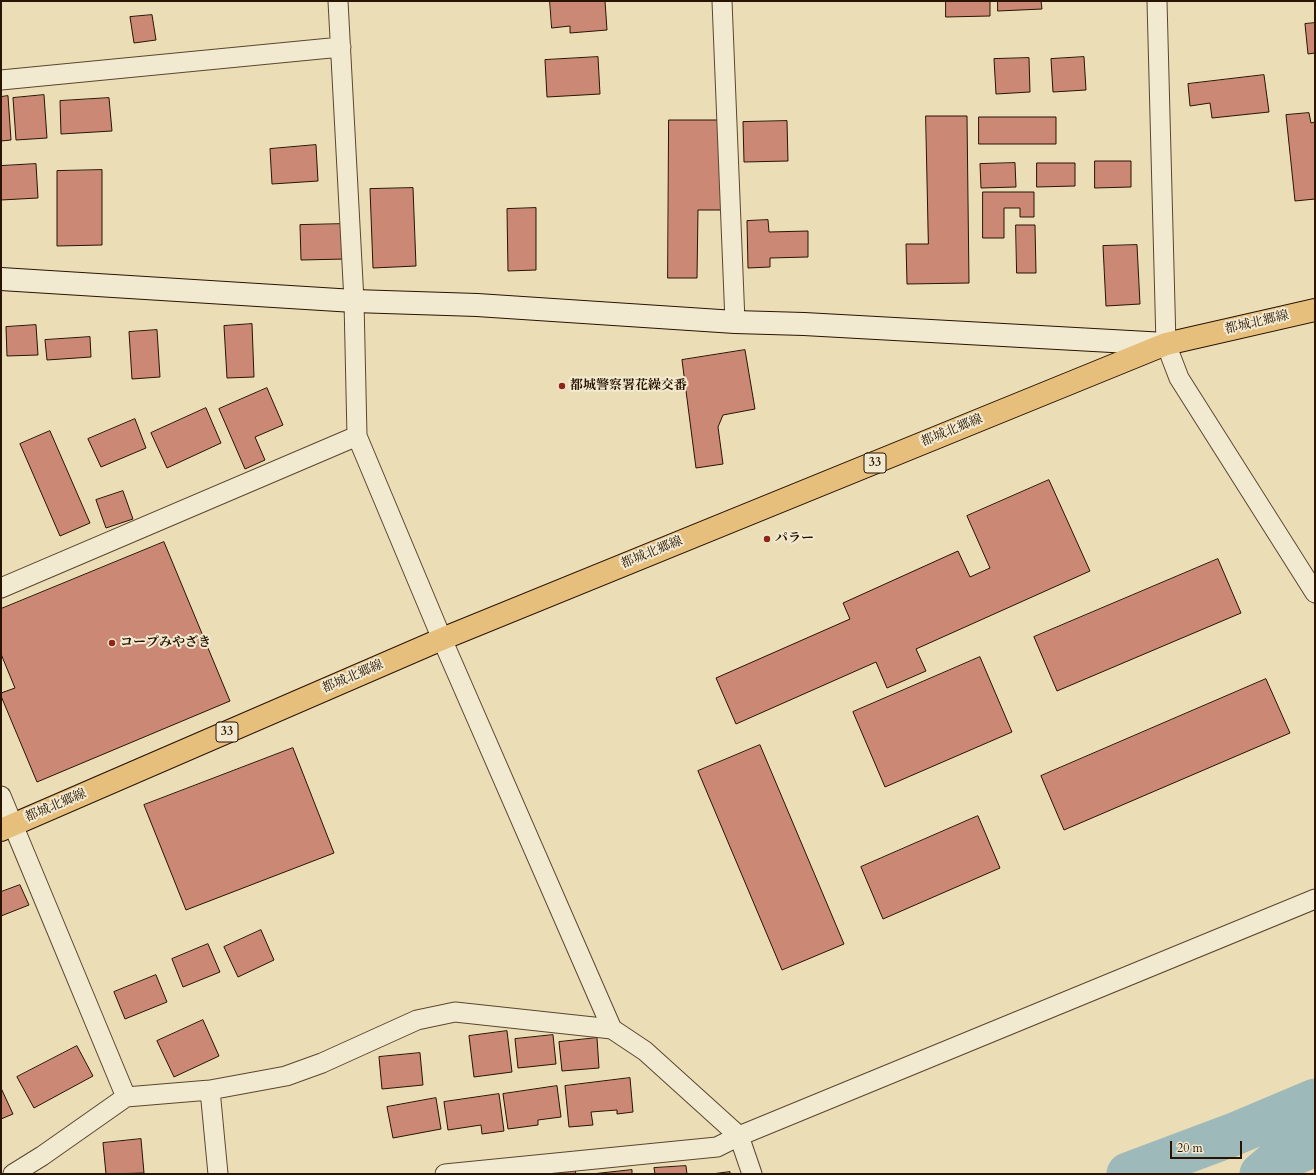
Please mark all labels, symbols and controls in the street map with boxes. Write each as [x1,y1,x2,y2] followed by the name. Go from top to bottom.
[1224,308,1290,338] street label: 都城北郷線
[570,378,687,394] place label: 都城警察署花繰交番
[557,381,567,391] marker: 都城警察署花繰交番
[919,412,985,450] street label: 都城北郷線
[864,453,886,473] road number: 33
[775,531,814,547] place label: パラー
[619,534,685,572] street label: 都城北郷線
[762,534,772,544] marker: パラー
[120,635,211,651] place label: コープみやざき
[107,638,117,648] marker: コープみやざき
[320,657,386,697] street label: 都城北郷線
[216,722,238,742] road number: 33
[23,786,89,826] street label: 都城北郷線
[1172,1133,1244,1159] scale bar
[1177,1140,1203,1156] text: 20 m

